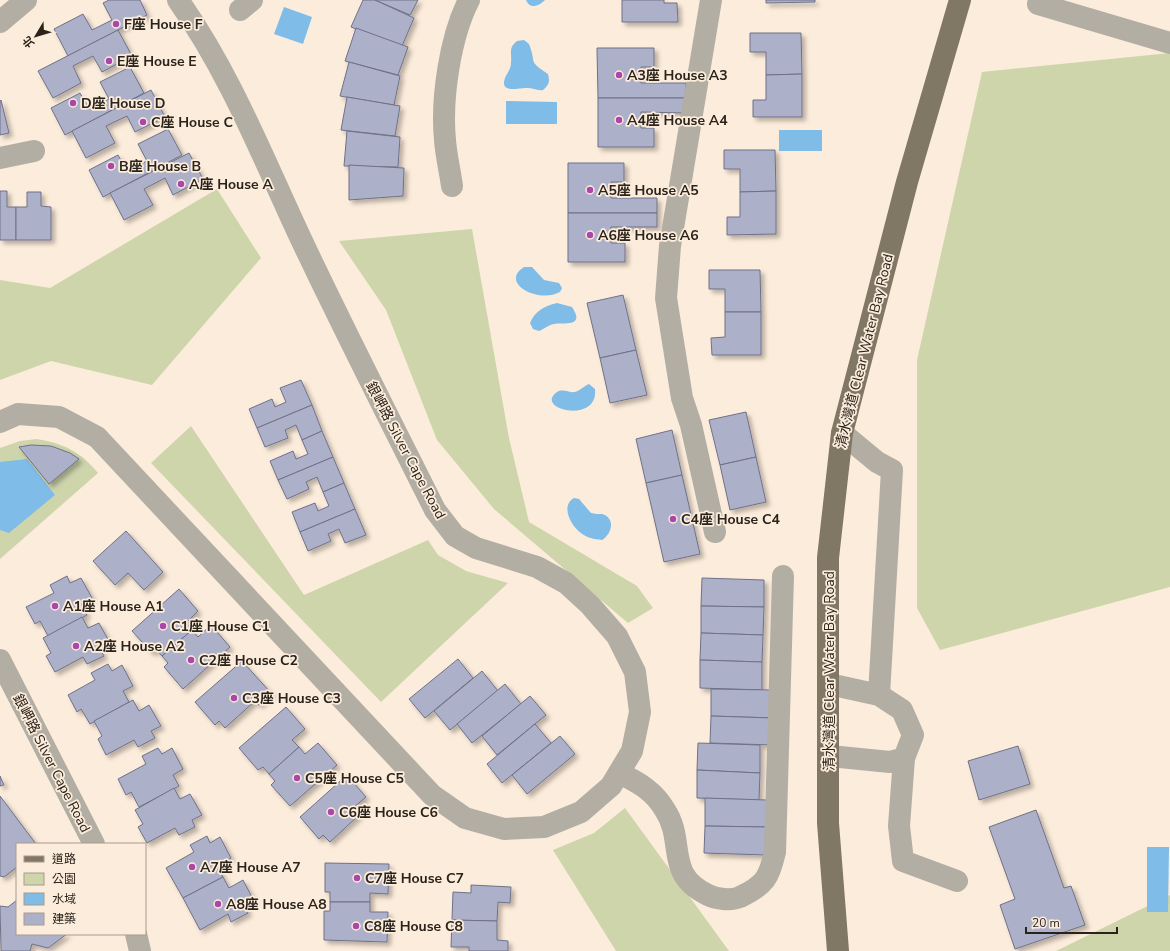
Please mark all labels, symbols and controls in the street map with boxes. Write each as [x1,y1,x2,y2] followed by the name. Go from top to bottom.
[124,15,203,34] place label: F座 House F
[16,16,56,56] north arrow
[111,19,121,29] marker: F座 House F
[19,33,38,51] text: 北
[117,52,197,71] place label: E座 House E
[104,56,114,66] marker: E座 House E
[627,66,728,85] place label: A3座 House A3
[614,70,624,80] marker: A3座 House A3
[81,94,165,113] place label: D座 House D
[68,98,78,108] marker: D座 House D
[627,111,728,130] place label: A4座 House A4
[151,113,233,132] place label: C座 House C
[614,115,624,125] marker: A4座 House A4
[138,117,148,127] marker: C座 House C
[119,157,201,176] place label: B座 House B
[106,161,116,171] marker: B座 House B
[189,175,273,194] place label: A座 House A
[176,179,186,189] marker: A座 House A
[598,181,699,200] place label: A5座 House A5
[585,185,595,195] marker: A5座 House A5
[598,226,699,245] place label: A6座 House A6
[585,230,595,240] marker: A6座 House A6
[831,252,898,450] street label: 清水灣道 Clear Water Bay Road
[361,378,450,522] street label: 銀岬路 Silver Cape Road
[681,510,780,529] place label: C4座 House C4
[668,514,678,524] marker: C4座 House C4
[820,571,839,771] street label: 清水灣道 Clear Water Bay Road
[63,597,164,616] place label: A1座 House A1
[50,601,60,611] marker: A1座 House A1
[171,617,270,636] place label: C1座 House C1
[158,621,168,631] marker: C1座 House C1
[84,637,185,656] place label: A2座 House A2
[71,641,81,651] marker: A2座 House A2
[199,651,298,670] place label: C2座 House C2
[186,655,196,665] marker: C2座 House C2
[242,689,341,708] place label: C3座 House C3
[8,691,95,836] street label: 銀岬路 Silver Cape Road
[229,693,239,703] marker: C3座 House C3
[305,769,404,788] place label: C5座 House C5
[292,773,302,783] marker: C5座 House C5
[339,803,438,822] place label: C6座 House C6
[326,807,336,817] marker: C6座 House C6
[16,843,146,935] legend
[52,851,76,867] text: 道路
[200,858,301,877] place label: A7座 House A7
[187,862,197,872] marker: A7座 House A7
[365,869,464,888] place label: C7座 House C7
[52,871,76,887] text: 公園
[352,873,362,883] marker: C7座 House C7
[52,891,76,907] text: 水域
[226,895,327,914] place label: A8座 House A8
[213,899,223,909] marker: A8座 House A8
[1026,909,1117,935] scale bar
[52,911,76,927] text: 建築
[1032,915,1060,931] text: 20 m
[364,917,463,936] place label: C8座 House C8
[351,921,361,931] marker: C8座 House C8

